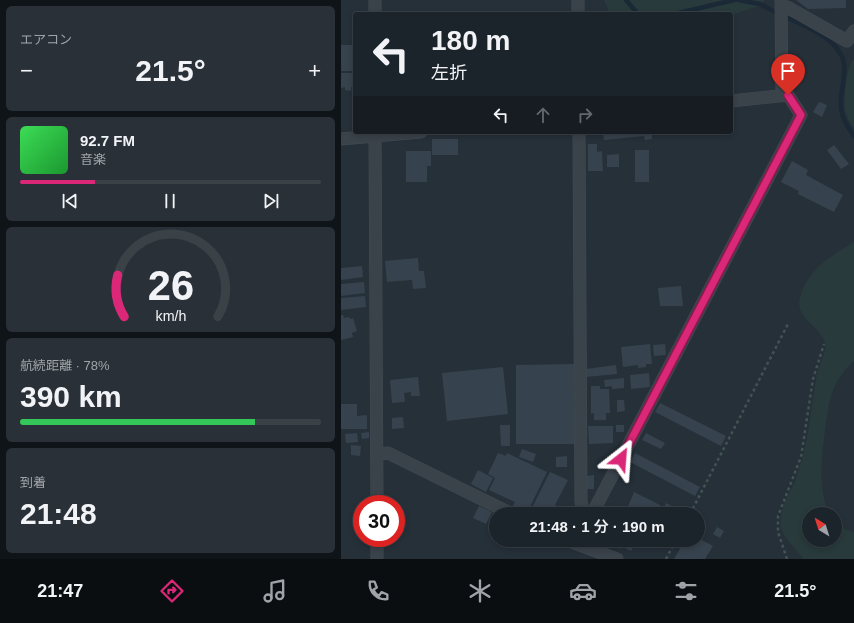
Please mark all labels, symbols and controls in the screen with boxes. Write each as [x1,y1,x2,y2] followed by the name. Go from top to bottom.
[431,25,510,56] text: 180 m
[365,28,417,80] icon: left
[20,32,72,47] text: エアコン
[135,54,206,87] text: 21.5°
[771,54,805,95] pin
[20,58,33,83] text: −
[308,58,321,83] text: +
[777,60,799,82] icon: arrive
[431,63,467,83] text: 左折
[490,104,512,126] icon: left
[532,104,554,126] icon: ahead
[574,104,596,126] icon: right
[80,132,135,149] text: 92.7 FM
[80,152,106,167] text: 音楽
[59,190,81,212] icon: previous
[159,190,181,212] icon: pause
[260,190,282,212] icon: next
[147,262,194,309] text: 26
[155,308,186,324] text: km/h
[20,358,110,373] text: 航続距離 · 78%
[20,380,122,413] text: 390 km
[600,438,642,480] position arrow
[20,475,46,490] text: 到着
[353,495,405,547] speed limit sign: 30
[20,497,97,530] text: 21:48
[802,507,842,547] north arrow
[802,507,842,547] map controls
[529,518,665,535] text: 21:48 · 1 分 · 190 m
[158,577,186,605] icon: directions
[261,577,289,605] icon: music
[364,577,392,605] icon: phone
[466,577,494,605] icon: climate
[569,577,597,605] icon: car
[672,577,700,605] icon: filters
[37,581,83,601] text: 21:47
[774,581,817,601] text: 21.5°

